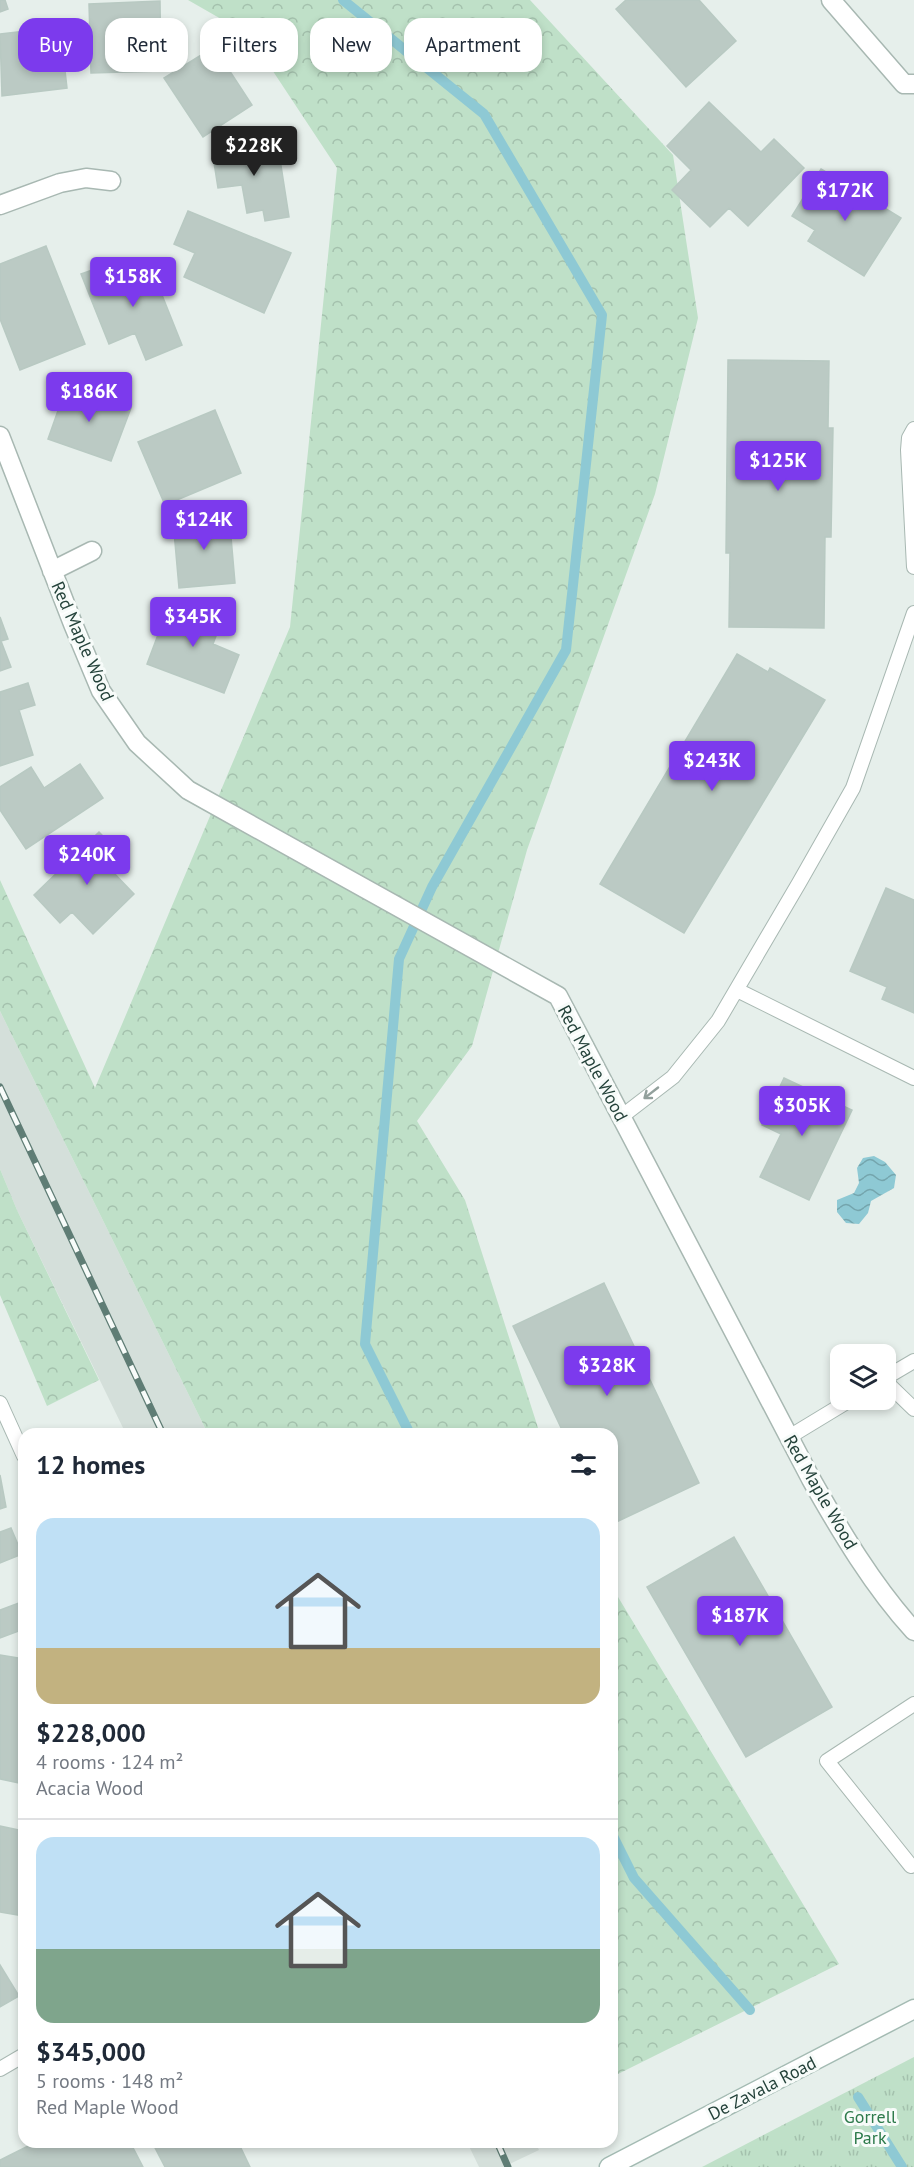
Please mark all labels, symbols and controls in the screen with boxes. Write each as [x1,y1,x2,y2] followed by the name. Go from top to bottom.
[18,18,93,72] chip: Buy
[105,18,188,72] chip: Rent
[200,18,298,72] chip: Filters
[310,18,392,72] chip: New
[404,18,542,72] chip: Apartment
[212,126,296,177] pin: $228K
[225,132,283,158] text: $228K
[803,171,887,222] pin: $172K
[816,177,874,203] text: $172K
[91,257,175,308] pin: $158K
[104,263,162,289] text: $158K
[47,372,131,423] pin: $186K
[60,378,118,404] text: $186K
[736,441,820,492] pin: $125K
[749,447,807,473] text: $125K
[162,500,246,551] pin: $124K
[175,506,233,532] text: $124K
[46,578,120,704] street label: Red Maple Wood
[151,597,235,648] pin: $345K
[164,603,222,629] text: $345K
[670,741,754,792] pin: $243K
[683,747,741,773] text: $243K
[45,835,129,886] pin: $240K
[58,841,116,867] text: $240K
[553,1001,633,1125] street label: Red Maple Wood
[760,1086,844,1137] pin: $305K
[644,1087,660,1100] one-way arrow
[773,1092,831,1118] text: $305K
[830,1344,896,1410] map controls
[830,1344,896,1410] button: layers
[565,1346,649,1397] pin: $328K
[578,1352,636,1378] text: $328K
[779,1431,863,1553] street label: Red Maple Wood
[36,1448,145,1481] text: 12 homes
[567,1448,600,1481] icon: filters
[264,1557,372,1665] icon: home
[698,1596,782,1647] pin: $187K
[711,1602,769,1628] text: $187K
[36,1716,146,1749] text: $228,000
[36,1749,183,1775] text: 4 rooms · 124 m²
[36,1775,144,1801] text: Acacia Wood
[264,1876,372,1984] icon: home
[36,2035,146,2068] text: $345,000
[704,2051,820,2125] street label: De Zavala Road
[36,2068,183,2094] text: 5 rooms · 148 m²
[36,2094,179,2120] text: Red Maple Wood
[844,2105,897,2149] park label: Gorrell Park

